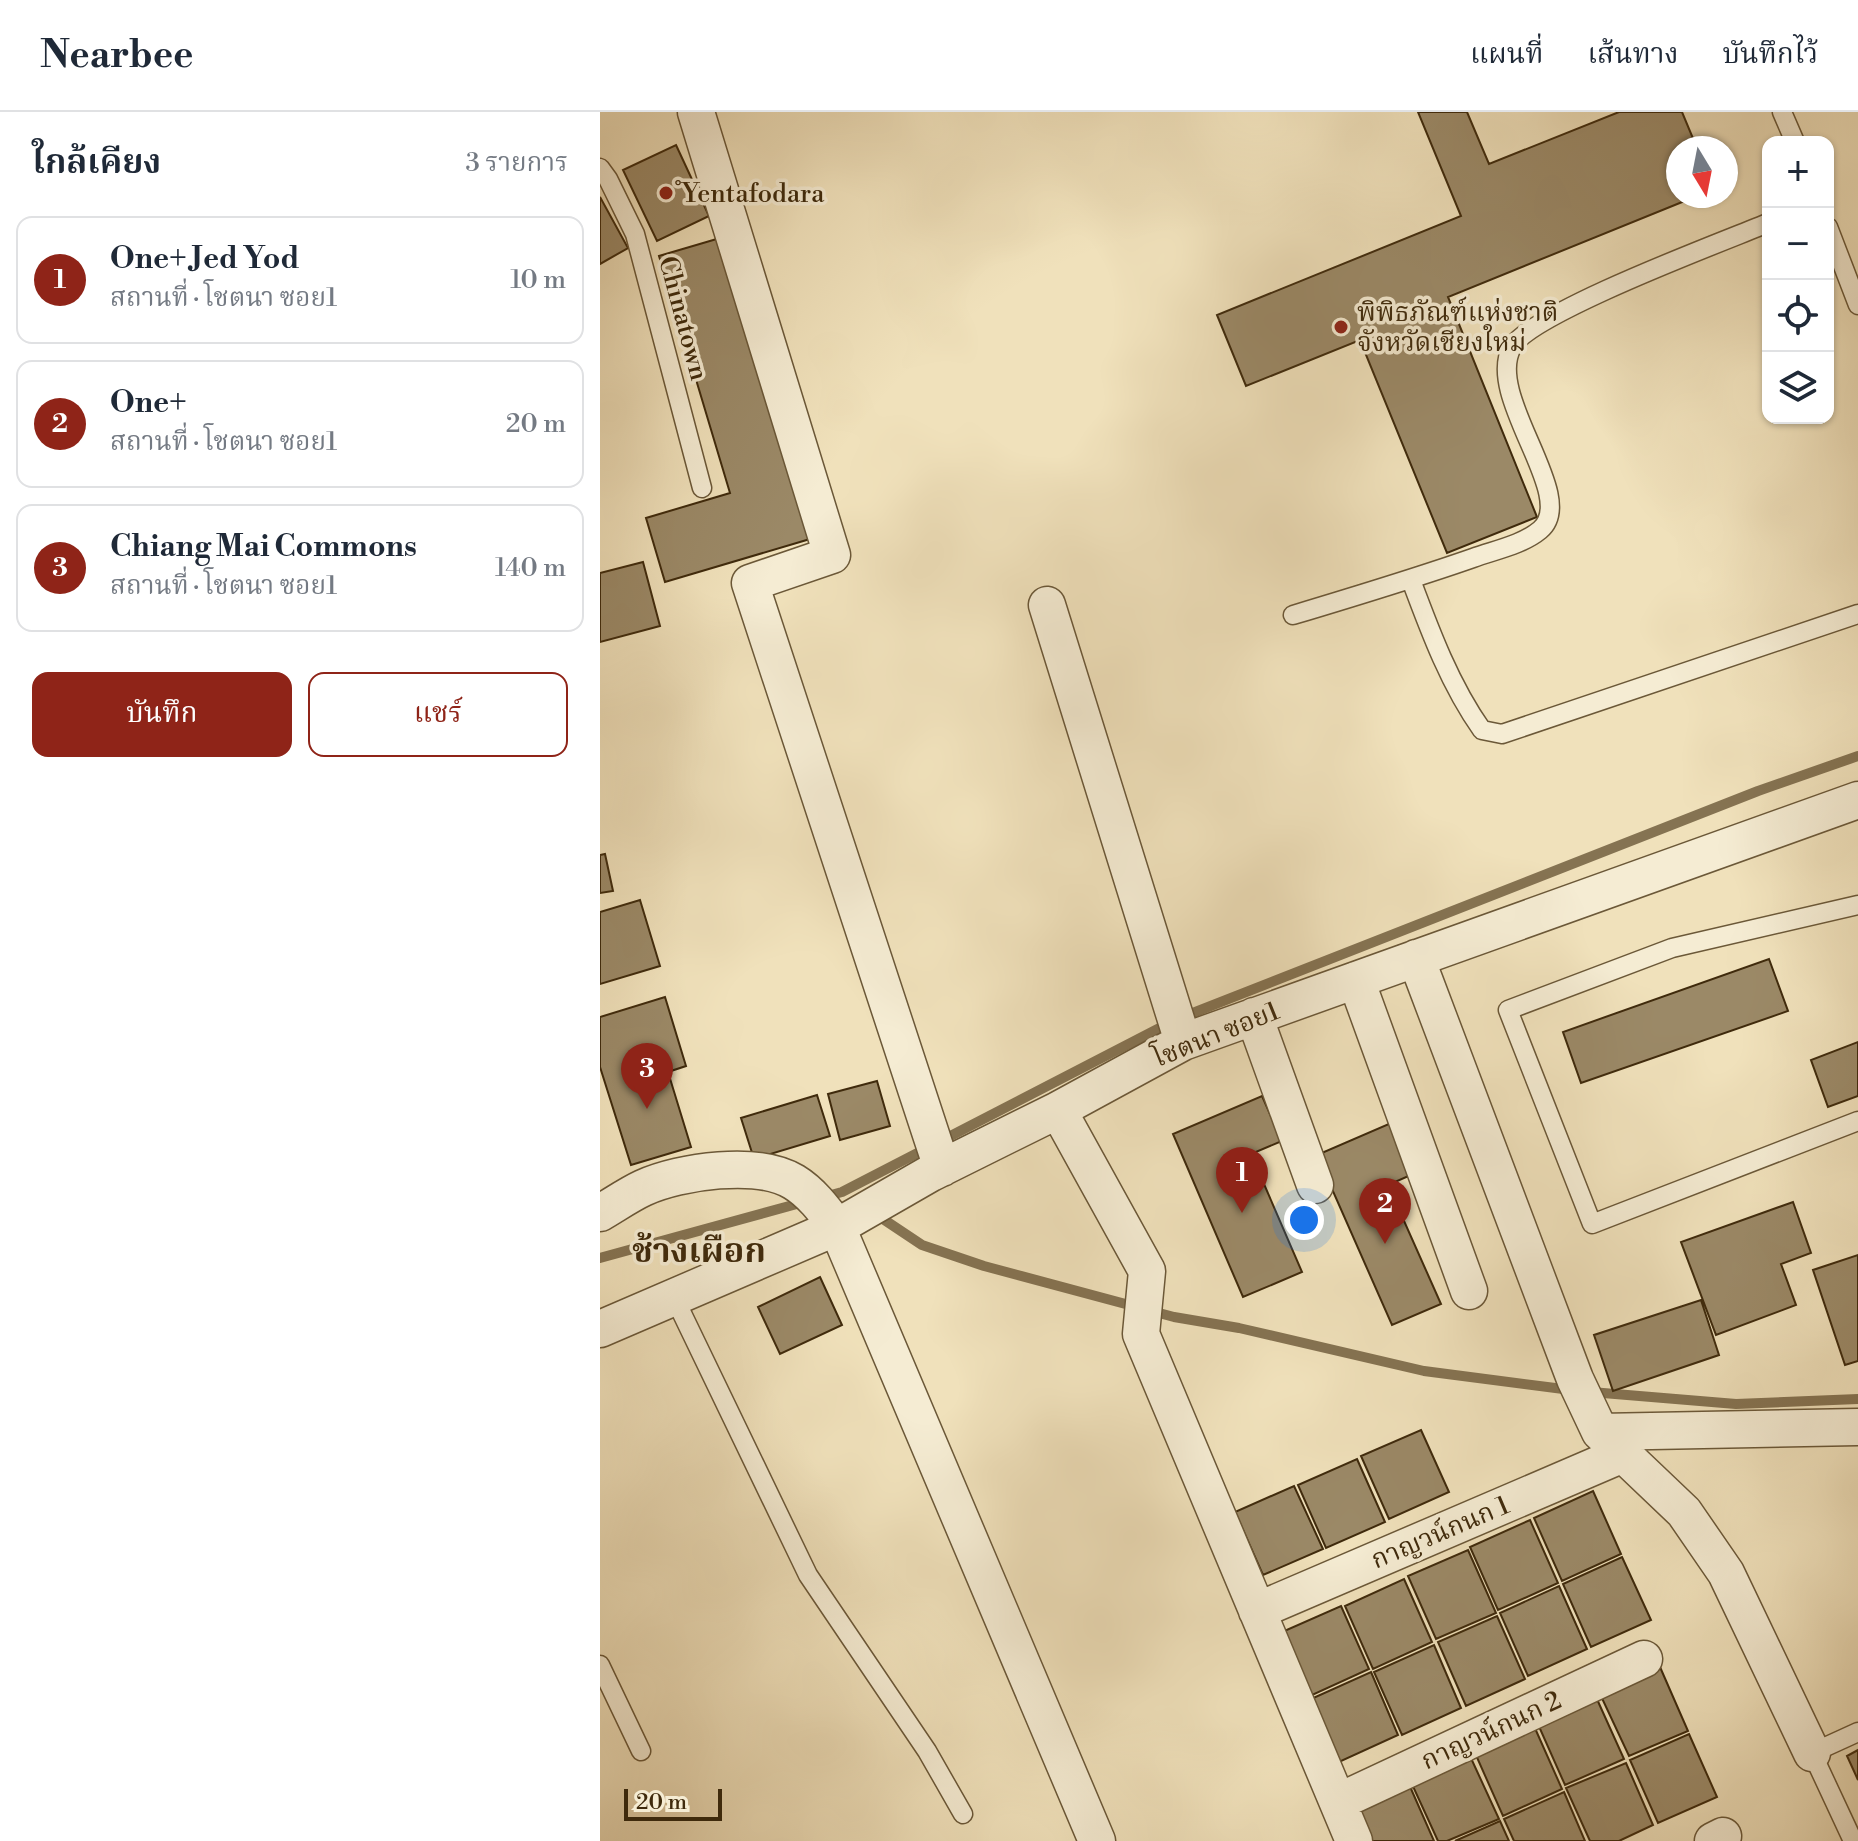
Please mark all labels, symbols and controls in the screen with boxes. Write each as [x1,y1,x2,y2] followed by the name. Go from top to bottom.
[40,32,193,79] text: Nearbee
[1470,37,1543,72] text: แผนที่
[1587,37,1679,72] text: เส้นทาง
[1723,37,1818,72] text: บันทึกไว้
[1666,136,1738,208] north arrow
[1762,136,1834,424] map controls
[1762,136,1834,208] button: +
[32,142,161,184] text: ใกล้เคียง
[466,147,568,179] text: 3 รายการ
[675,178,825,210] place label: ํYentafodara
[657,184,675,202] marker: ํYentafodara
[1762,208,1834,280] button: −
[110,240,299,278] text: One+ Jed Yod
[651,253,715,384] street label: Chinatown
[54,264,66,296] text: 1
[510,264,566,296] text: 10 m
[1762,280,1834,352] button: locate
[110,282,337,314] text: สถานที่ · โชตนา ซอย1
[1357,296,1558,359] place label: พิพิธภัณฑ์แห่งชาติ จังหวัดเชียงใหม่
[1332,318,1350,336] marker: พิพิธภัณฑ์แห่งชาติ จังหวัดเชียงใหม่
[1762,352,1834,424] button: layers
[110,384,187,422] text: One+
[52,408,68,440] text: 2
[506,408,566,440] text: 20 m
[110,426,337,458] text: สถานที่ · โชตนา ซอย1
[110,528,417,566] text: Chiang Mai Commons
[52,552,68,584] text: 3
[495,552,566,584] text: 140 m
[110,570,337,602] text: สถานที่ · โชตนา ซอย1
[32,672,292,757] button: บันทึก
[308,672,568,757] button: แชร์
[1146,992,1284,1075] street label: โชตนา ซอย1
[621,1043,673,1109] pin: 3
[1216,1147,1268,1213] pin: 1
[1359,1178,1411,1244] pin: 2
[1284,1200,1324,1240] your location
[632,1231,766,1273] district label: ช้างเผือก
[1366,1488,1515,1576] street label: กาญวน์กนก 1
[1416,1684,1567,1777] street label: กาญวน์กนก 2
[624,1785,722,1821] scale bar
[636,1789,687,1816] text: 20 m

